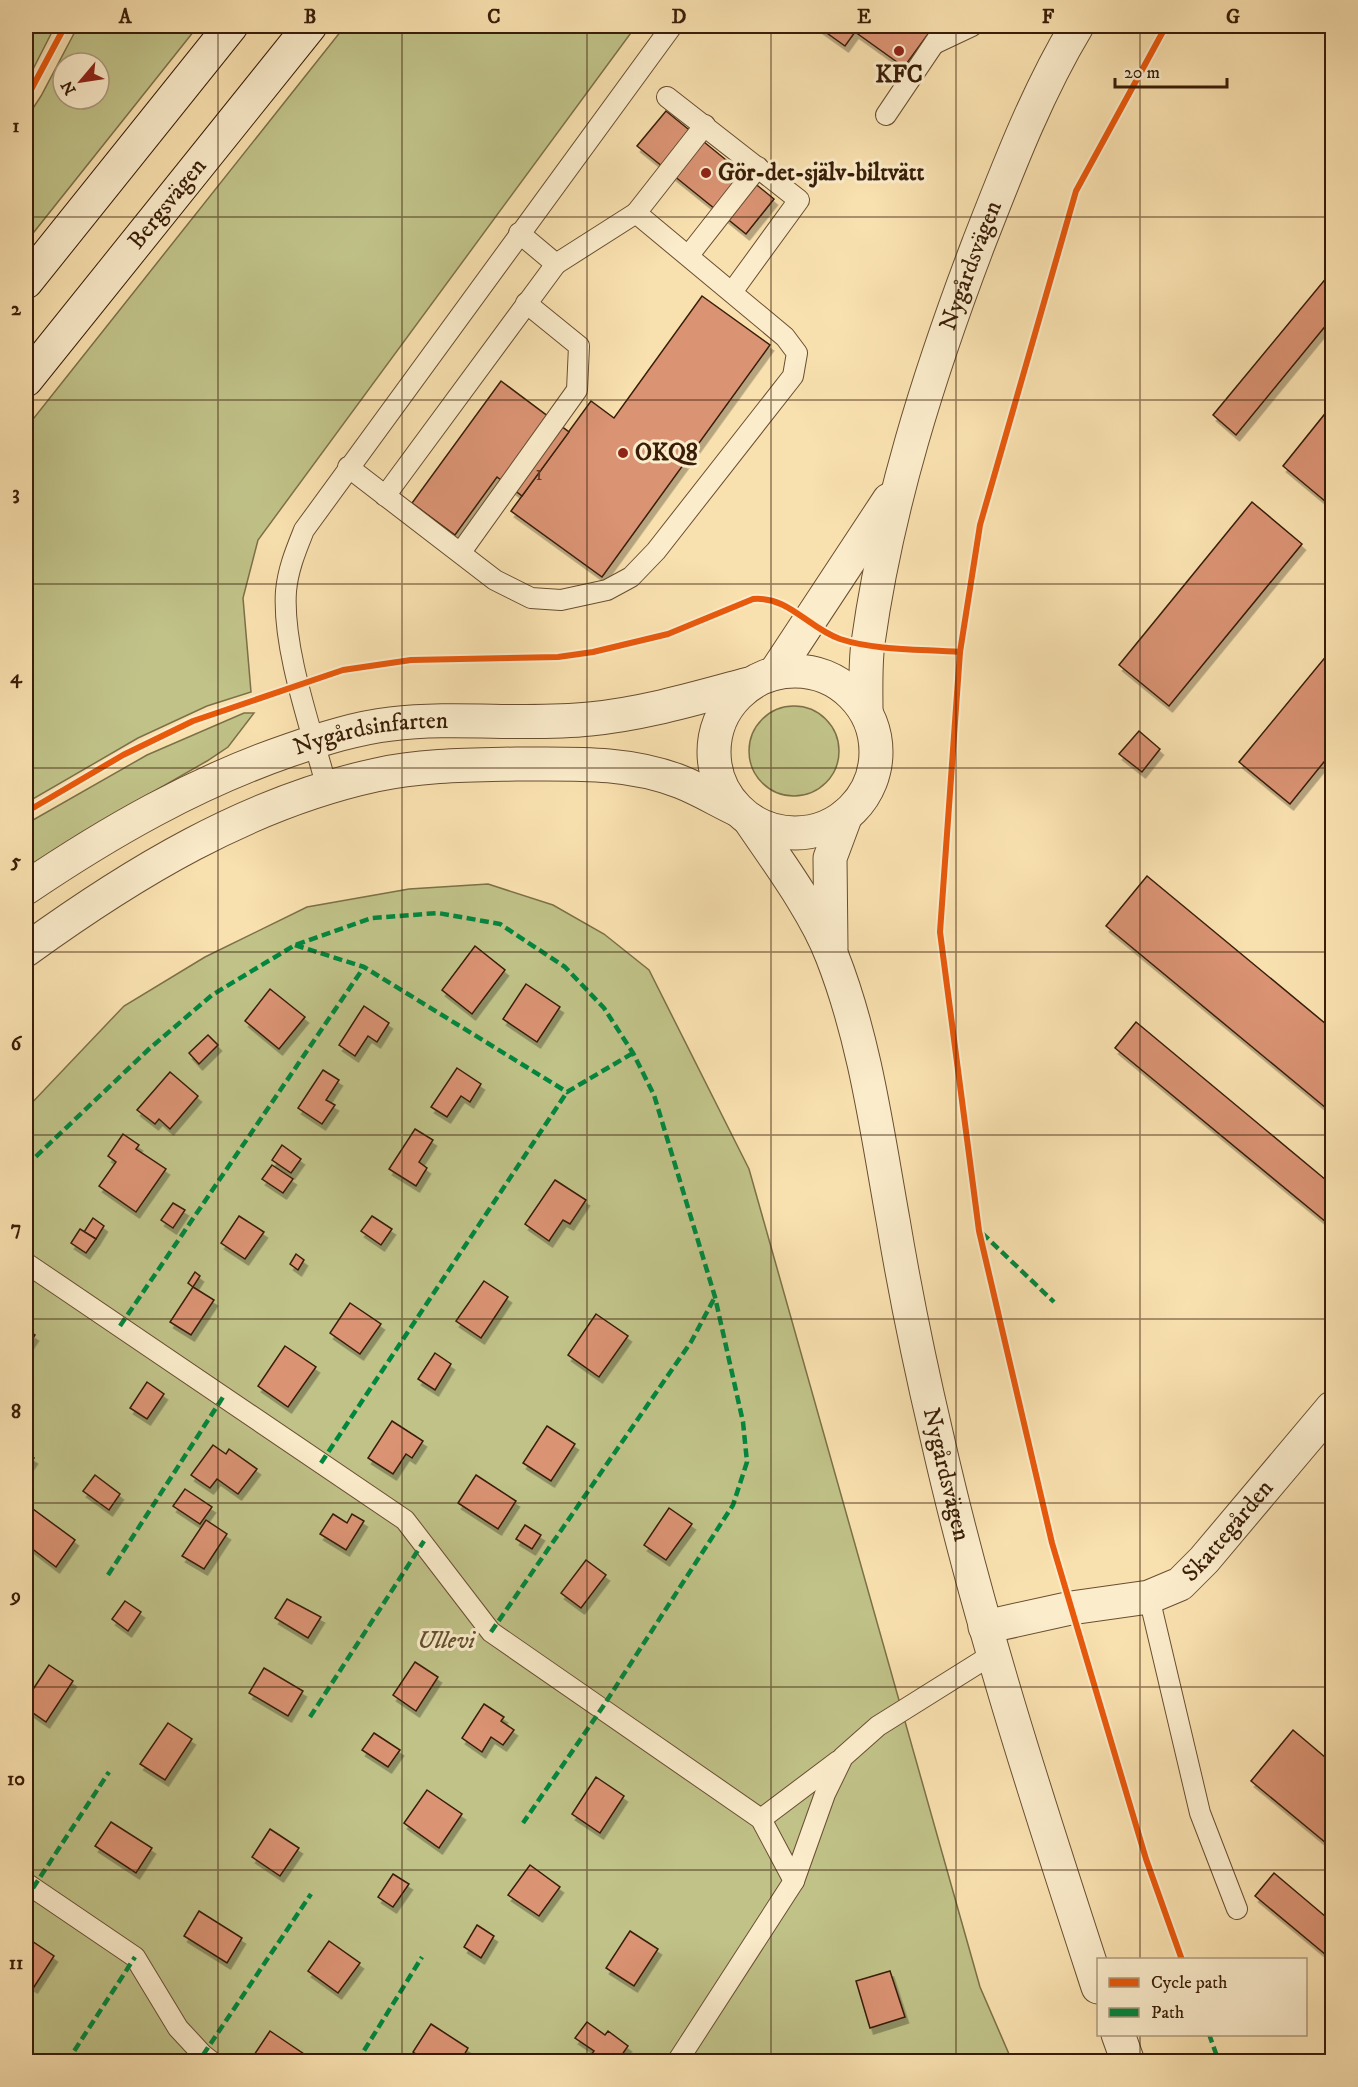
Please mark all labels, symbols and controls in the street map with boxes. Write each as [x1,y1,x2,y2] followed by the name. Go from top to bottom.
[118,5,133,30] text: A
[304,5,316,30] text: B
[487,5,501,30] text: C
[672,5,687,30] text: D
[857,5,871,30] text: E
[1042,5,1055,30] text: F
[1226,5,1240,30] text: G
[892,44,906,58] marker: KFC
[51,51,111,111] north arrow
[1115,51,1228,89] scale bar
[875,60,923,90] place label: KFC
[1124,62,1160,84] text: 20 m
[57,77,81,98] text: N
[12,114,20,139] text: 1
[122,152,213,256] street label: Bergsvägen
[718,158,924,188] place label: Gör-det-själv-biltvätt
[699,166,713,180] marker: Gör-det-själv-biltvätt
[933,196,1009,335] street label: Nygårdsvägen
[11,297,22,322] text: 2
[635,438,698,468] place label: OKQ8
[616,446,630,460] marker: OKQ8
[535,461,543,487] house number: 1
[12,481,20,506] text: 3
[10,665,23,690] text: 4
[290,706,449,763] street label: Nygårdsinfarten
[10,849,21,874] text: 5
[11,1032,23,1057] text: 6
[11,1216,21,1241] text: 7
[11,1400,21,1425] text: 8
[916,1405,977,1545] street label: Nygårdsvägen
[1176,1473,1280,1588] street label: Skattegården
[9,1584,21,1609] text: 9
[417,1626,477,1656] park label: Ullevi
[7,1767,25,1792] text: 10
[9,1951,23,1976] text: 11
[1097,1958,1307,2036] legend
[1151,1972,1228,1994] text: Cycle path
[1151,2002,1185,2024] text: Path

